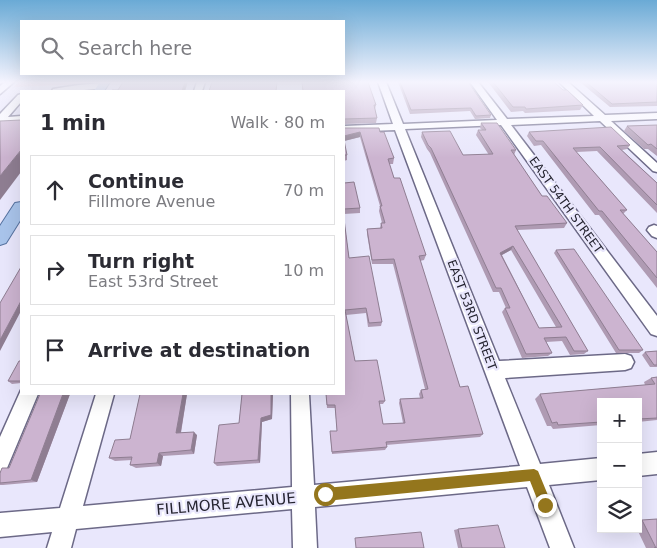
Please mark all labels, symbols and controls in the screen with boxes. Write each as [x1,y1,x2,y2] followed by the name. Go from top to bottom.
[20,20,345,75] search box
[38,34,66,62] icon: search
[78,37,192,59] text: Search here
[40,111,106,135] text: 1 min
[230,113,325,132] text: Walk · 80 m
[526,154,606,256] street label: EAST 54TH STREET
[88,170,184,192] text: Continue
[41,176,69,204] icon: ahead
[283,181,324,200] text: 70 m
[88,192,215,211] text: Fillmore Avenue
[88,250,194,272] text: Turn right
[41,256,69,284] icon: right
[445,258,500,373] street label: EAST 53RD STREET
[283,261,324,280] text: 10 m
[88,272,218,291] text: East 53rd Street
[41,336,69,364] icon: arrive
[88,339,310,361] text: Arrive at destination
[597,398,642,533] map controls
[597,398,642,443] button: +
[597,443,642,488] button: −
[314,483,337,506] route start
[597,488,642,533] button: layers
[156,489,296,519] street label: FILLMORE AVENUE
[534,494,557,517] route end

